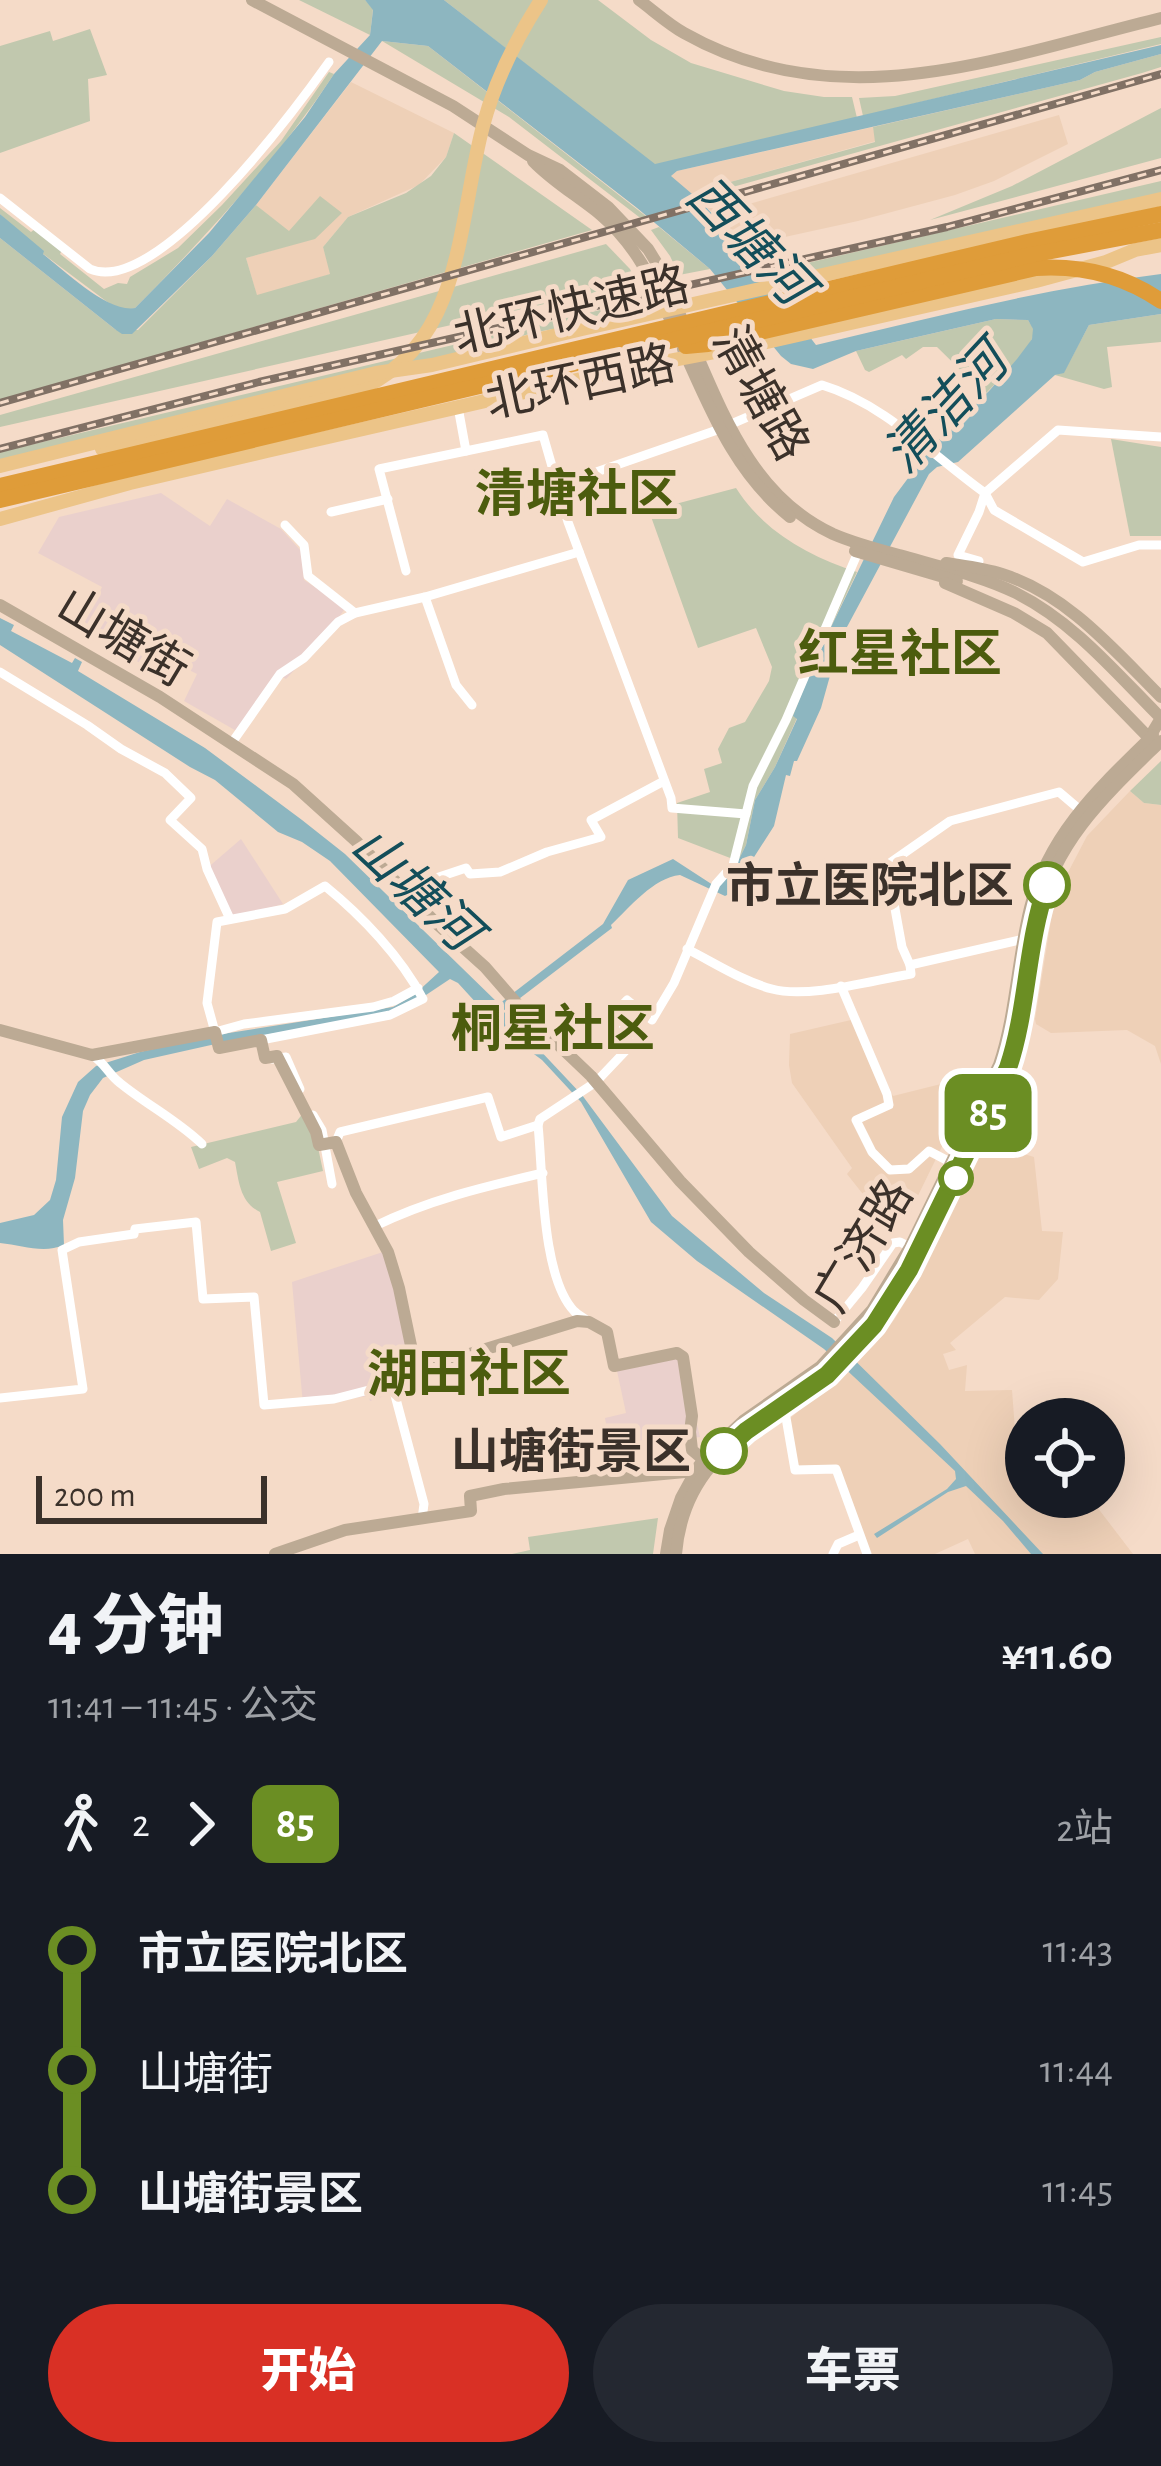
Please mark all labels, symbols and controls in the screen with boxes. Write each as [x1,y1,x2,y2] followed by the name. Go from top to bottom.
[677,167,828,321] water label: 西塘河
[449,259,694,362] street label: 北环快速路
[703,318,818,469] street label: 清塘路
[875,327,1024,482] water label: 清洁河
[481,338,680,427] street label: 北环西路
[475,467,679,521] district label: 清塘社区
[48,578,198,696] street label: 山塘街
[798,627,1002,681] district label: 红星社区
[341,817,496,967] water label: 山塘河
[726,860,1014,912] place label: 市立医院北区
[1025,863,1069,907] marker: 市立医院北区
[451,1002,655,1056] district label: 桐星社区
[934,1074,1042,1152] line badge: 85
[969,1092,1007,1134] text: 85
[940,1162,972,1194] unlabelled marker
[804,1171,922,1321] street label: 广济路
[367,1347,571,1401] district label: 湖田社区
[1005,1398,1125,1518] map controls
[1005,1398,1125,1518] button: locate
[451,1426,691,1478] place label: 山塘街景区
[702,1429,746,1473] marker: 山塘街景区
[36,1470,267,1523] scale bar
[54,1480,136,1513] text: 200 m
[48,1595,224,1661] text: 4 分钟
[1001,1633,1113,1678] text: ¥11.60
[48,1687,318,1726] text: 11:41 – 11:45 · 公交
[48,1791,114,1857] icon: walk
[168,1791,234,1857] icon: forward
[276,1803,315,1845] text: 85
[132,1805,150,1844] text: 2
[1056,1810,1113,1849] text: 2站
[1042,1931,1113,1970] text: 11:43
[138,1933,408,1978] text: 市立医院北区
[1040,2051,1113,2090] text: 11:44
[138,2053,273,2098] text: 山塘街
[1042,2171,1113,2210] text: 11:45
[138,2173,363,2218] text: 山塘街景区
[48,2304,569,2442] button: 开始
[593,2304,1113,2442] button: 车票

